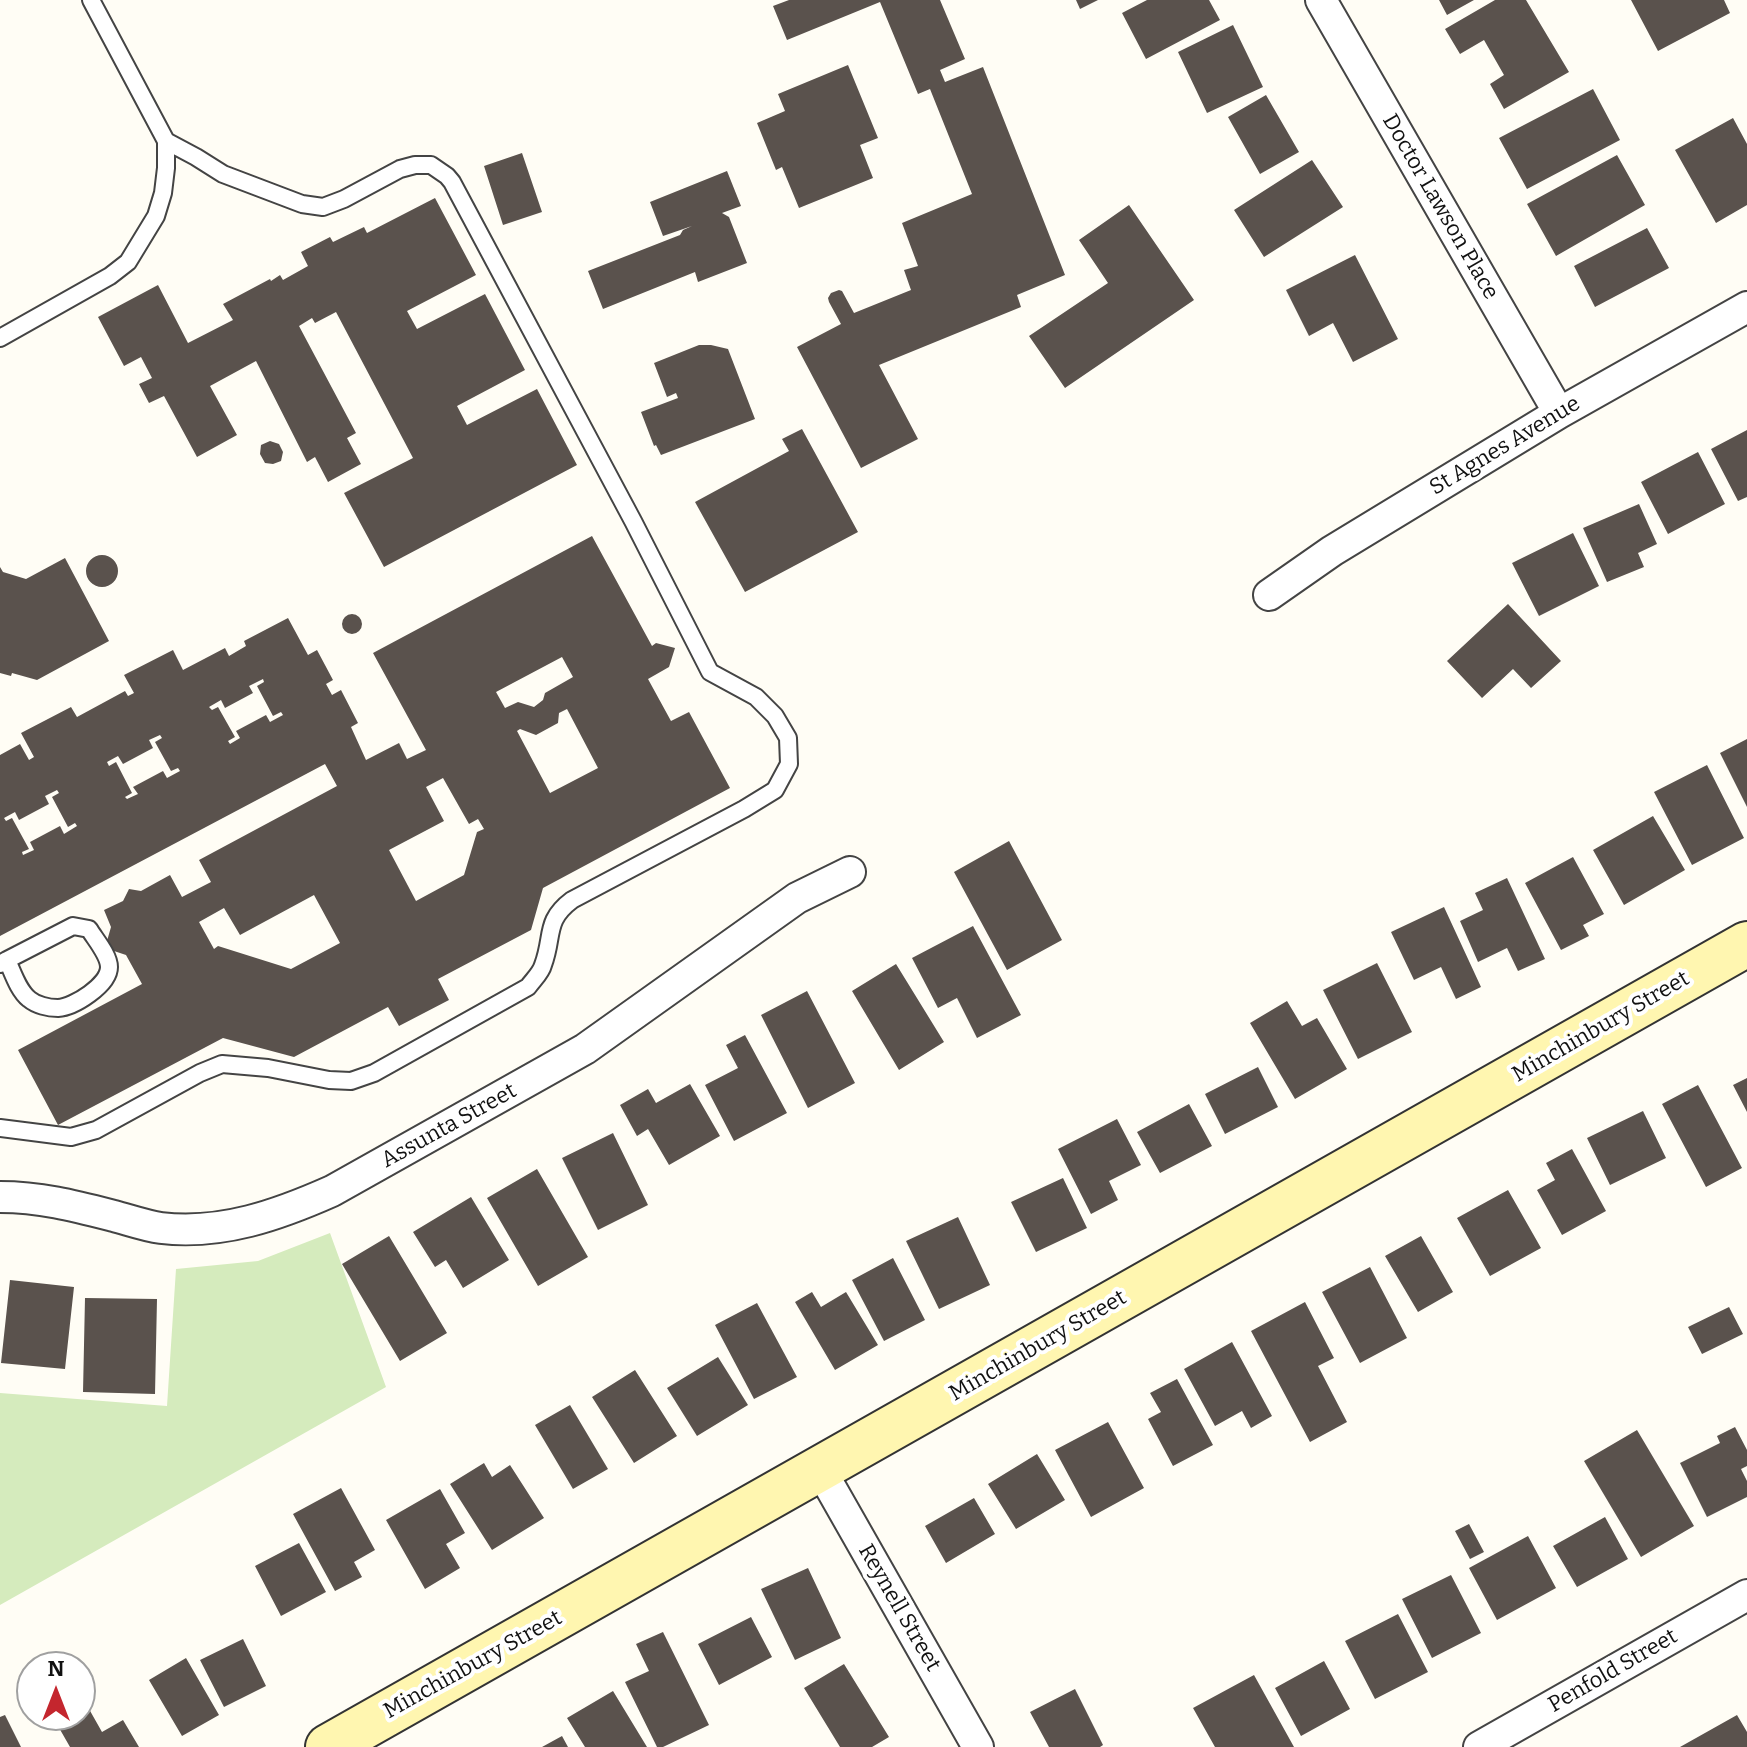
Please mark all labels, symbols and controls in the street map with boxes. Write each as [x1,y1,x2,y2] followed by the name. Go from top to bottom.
[1376,110,1504,304] street label: Doctor Lawson Place
[1425,391,1585,501] street label: St Agnes Avenue
[1508,966,1694,1088] street label: Minchinbury Street
[377,1078,521,1174] street label: Assunta Street
[945,1285,1131,1407] street label: Minchinbury Street
[852,1540,946,1676] street label: Reynell Street
[379,1605,567,1725] street label: Minchinbury Street
[1544,1623,1682,1719] street label: Penfold Street
[16,1651,96,1731] north arrow
[48,1655,64,1682] text: N

